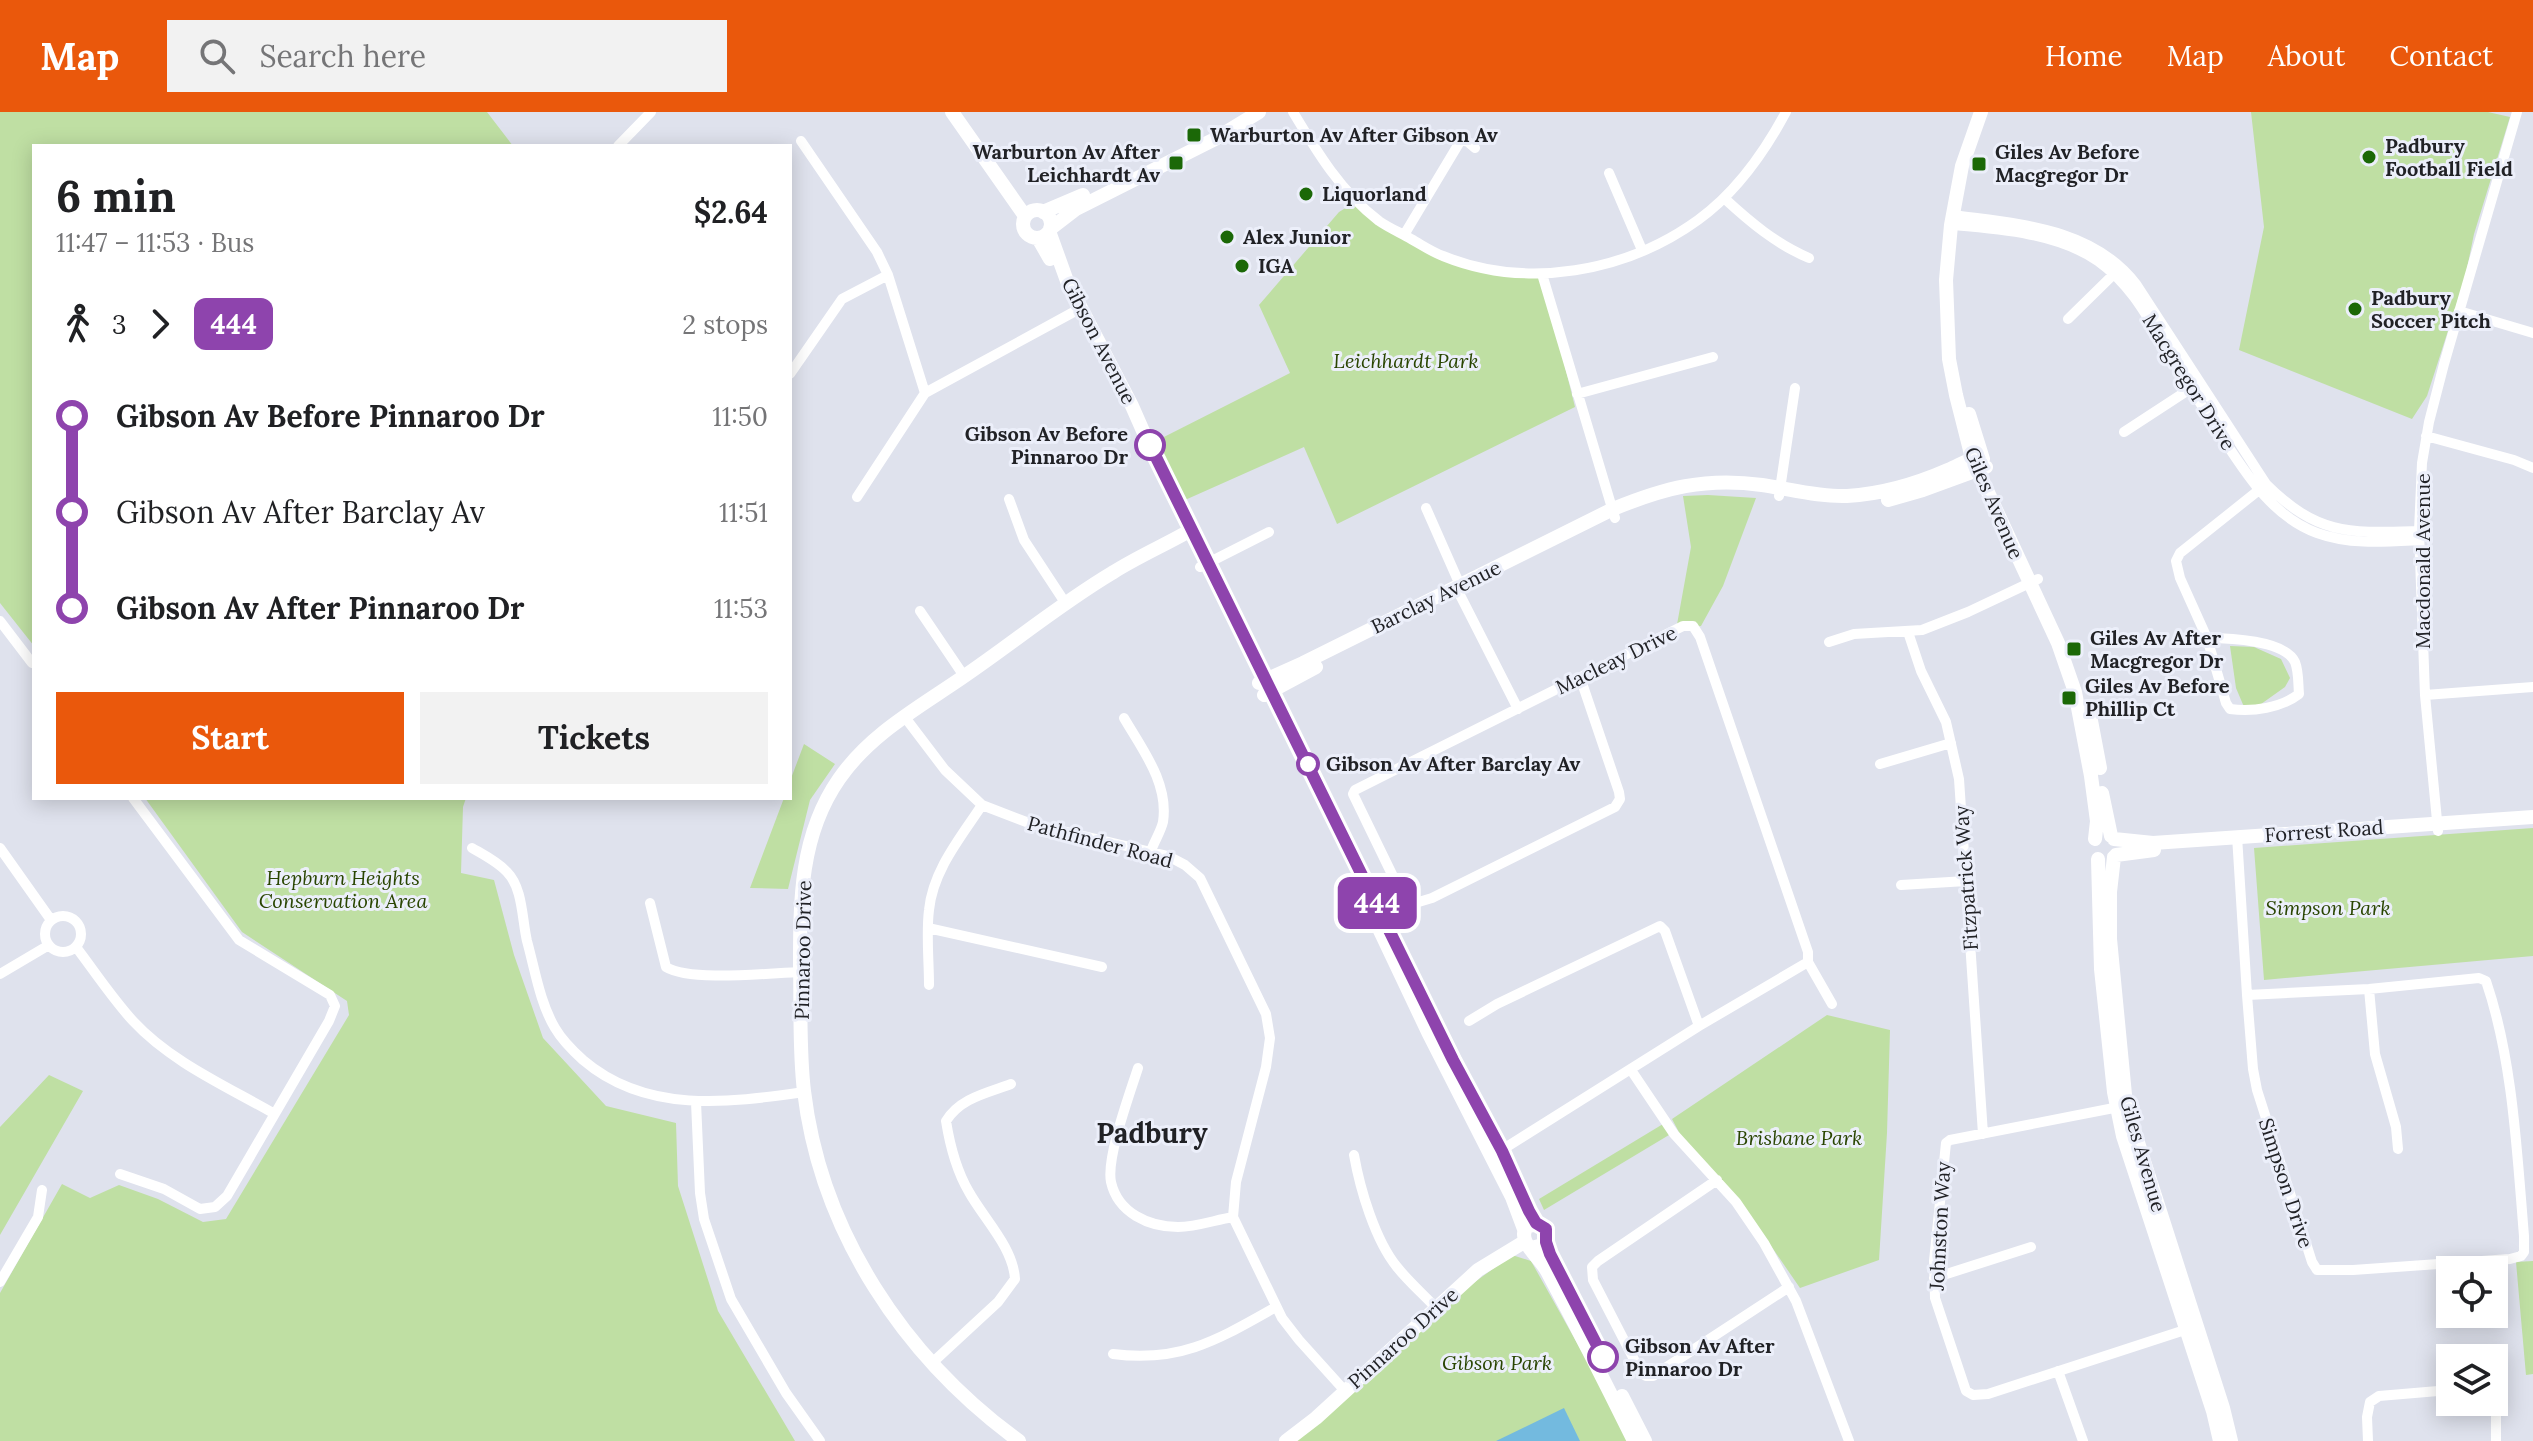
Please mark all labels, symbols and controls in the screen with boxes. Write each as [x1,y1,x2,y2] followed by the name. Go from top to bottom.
[167,20,727,92] search box
[40,32,119,80] text: Map
[195,34,239,78] icon: search
[259,37,426,75] text: Search here
[2045,38,2123,74] text: Home
[2167,38,2224,74] text: Map
[2268,38,2345,74] text: About
[2389,38,2493,74] text: Contact
[1210,122,1498,147] place label: Warburton Av After Gibson Av
[1185,126,1203,144] marker: Warburton Av After Gibson Av
[2385,133,2513,181] place label: Padbury Football Field
[973,139,1160,187] place label: Warburton Av After Leichhardt Av
[1995,139,2140,187] place label: Giles Av Before Macgregor Dr
[2360,148,2378,166] marker: Padbury Football Field
[1167,154,1185,172] marker: Warburton Av After Leichhardt Av
[1970,155,1988,173] marker: Giles Av Before Macgregor Dr
[56,168,176,224] text: 6 min
[1322,181,1427,206] place label: Liquorland
[1297,185,1315,203] marker: Liquorland
[694,193,768,231] text: $2.64
[1243,224,1351,249] place label: Alex Junior
[56,226,254,259] text: 11:47 – 11:53 · Bus
[1218,228,1236,246] marker: Alex Junior
[1258,253,1294,278] place label: IGA
[1233,257,1251,275] marker: IGA
[1057,273,1142,408] street label: Gibson Avenue
[2371,285,2491,333] place label: Padbury Soccer Pitch
[2346,300,2364,318] marker: Padbury Soccer Pitch
[56,302,100,346] icon: walk
[138,302,182,346] icon: forward
[210,306,257,342] text: 444
[112,308,126,341] text: 3
[682,308,768,341] text: 2 stops
[2137,309,2242,455] street label: Macgregor Drive
[1333,348,1479,373] park label: Leichhardt Park
[116,397,545,435] text: Gibson Av Before Pinnaroo Dr
[712,400,768,433] text: 11:50
[965,421,1128,469] place label: Gibson Av Before Pinnaroo Dr
[1135,430,1165,460] marker: Gibson Av Before Pinnaroo Dr
[1960,443,2029,563] street label: Giles Avenue
[2410,473,2435,649] street label: Macdonald Avenue
[116,493,485,531] text: Gibson Av After Barclay Av
[719,496,768,529] text: 11:51
[1367,554,1505,639] street label: Barclay Avenue
[116,589,524,627] text: Gibson Av After Pinnaroo Dr
[714,592,768,625] text: 11:53
[1551,619,1681,700] street label: Macleay Drive
[2090,625,2224,673] place label: Giles Av After Macgregor Dr
[2065,640,2083,658] marker: Giles Av After Macgregor Dr
[2085,673,2230,721] place label: Giles Av Before Phillip Ct
[2060,689,2078,707] marker: Giles Av Before Phillip Ct
[56,692,404,784] button: Start
[420,692,768,784] button: Tickets
[1326,751,1581,776] place label: Gibson Av After Barclay Av
[1297,753,1319,775] marker: Gibson Av After Barclay Av
[1948,804,1983,951] street label: Fitzpatrick Way
[1025,810,1176,873] street label: Pathfinder Road
[2264,814,2384,847] street label: Forrest Road
[259,865,427,913] park label: Hepburn Heights Conservation Area
[1331,877,1423,929] line badge: 444
[789,880,816,1020] street label: Pinnaroo Drive
[1354,885,1400,921] text: 444
[2265,895,2391,920] park label: Simpson Park
[2115,1093,2172,1215] street label: Giles Avenue
[1096,1115,1208,1151] district label: Padbury
[2254,1115,2319,1251] street label: Simpson Drive
[1736,1125,1862,1150] park label: Brisbane Park
[1924,1160,1955,1292] street label: Johnston Way
[2436,1256,2508,1416] map controls
[2436,1256,2508,1328] button: locate
[1342,1282,1463,1394] street label: Pinnaroo Drive
[1625,1333,1775,1381] place label: Gibson Av After Pinnaroo Dr
[1588,1342,1618,1372] marker: Gibson Av After Pinnaroo Dr
[2436,1344,2508,1416] button: layers
[1442,1350,1552,1375] park label: Gibson Park

